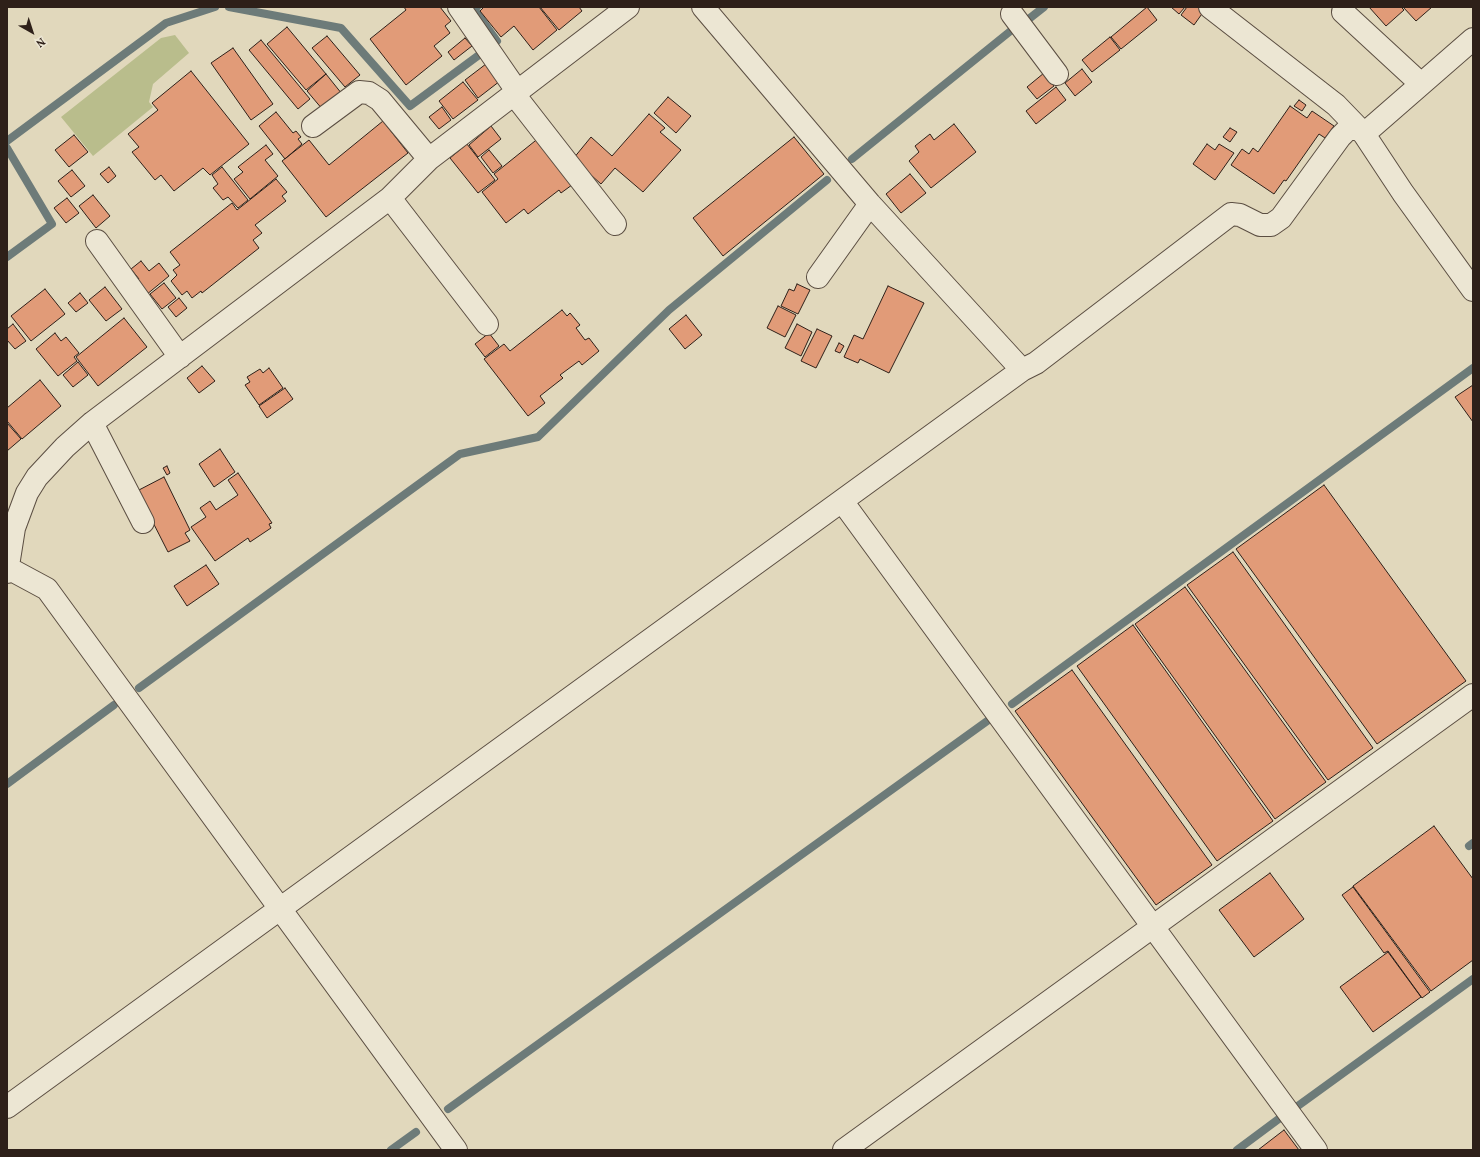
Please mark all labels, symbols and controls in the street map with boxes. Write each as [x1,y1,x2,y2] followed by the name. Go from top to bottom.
[12,12,52,52] north arrow
[32,33,48,50] text: N

